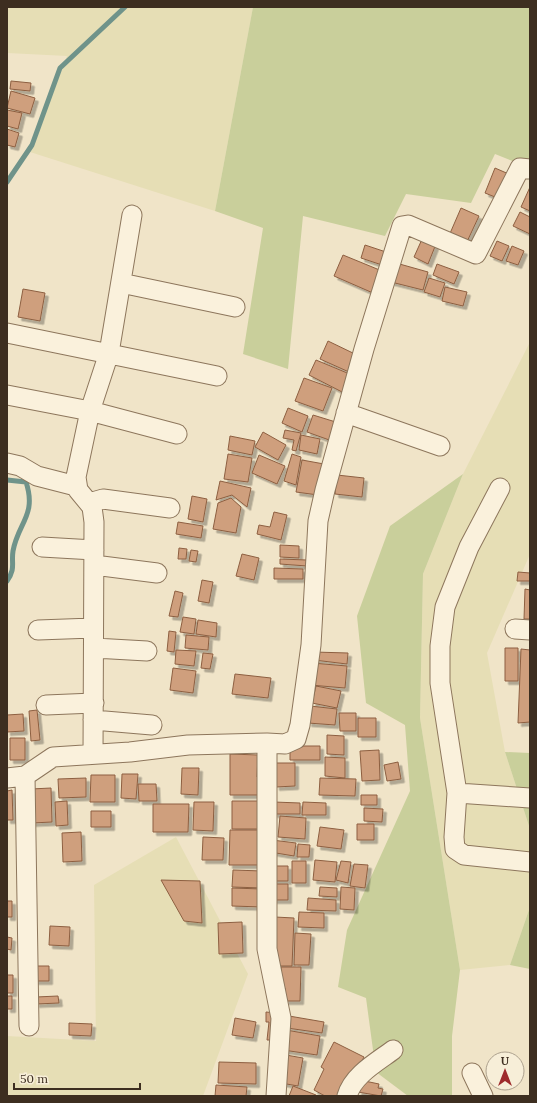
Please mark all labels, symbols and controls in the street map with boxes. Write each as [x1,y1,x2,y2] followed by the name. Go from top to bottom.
[485,1051,525,1091] north arrow
[501,1054,510,1068] text: U
[14,1065,140,1091] scale bar
[20,1071,48,1086] text: 50 m

